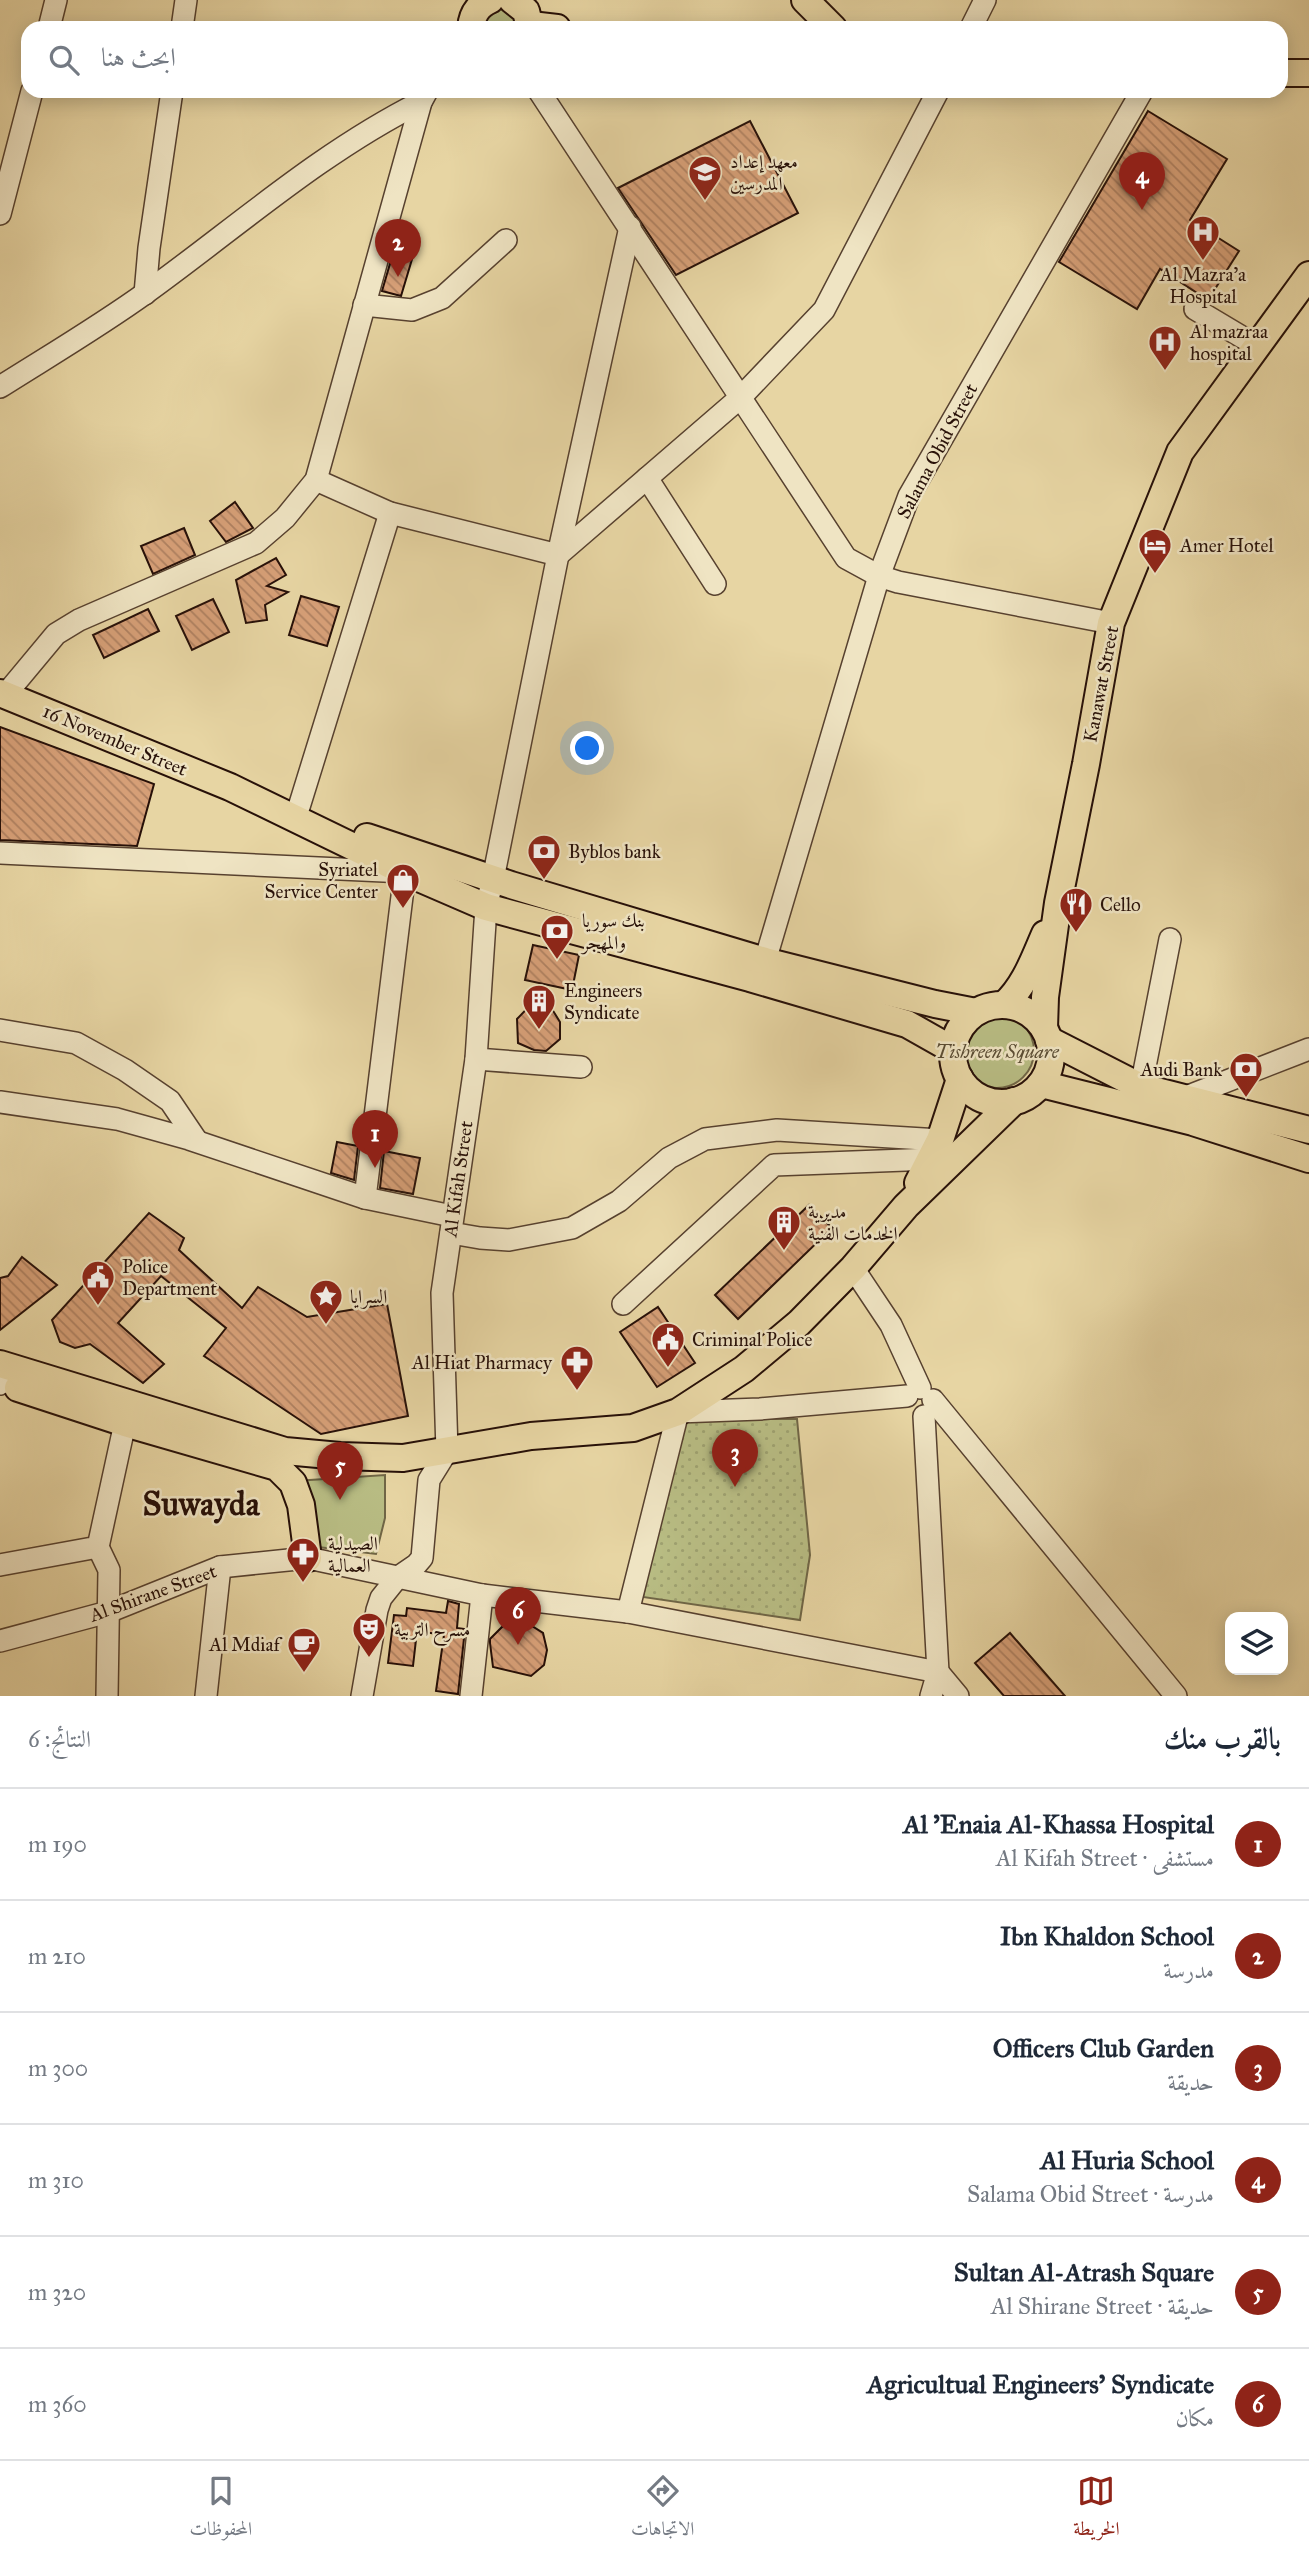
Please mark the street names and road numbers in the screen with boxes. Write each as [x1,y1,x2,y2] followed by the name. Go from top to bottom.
[892,379,982,523] street label: Salama Obid Street
[1078,624,1124,744] street label: Kanawat Street
[39,699,191,781] street label: 16 November Street
[438,1119,478,1240] street label: Al Kifah Street
[85,1559,220,1627] street label: Al Shirane Street

